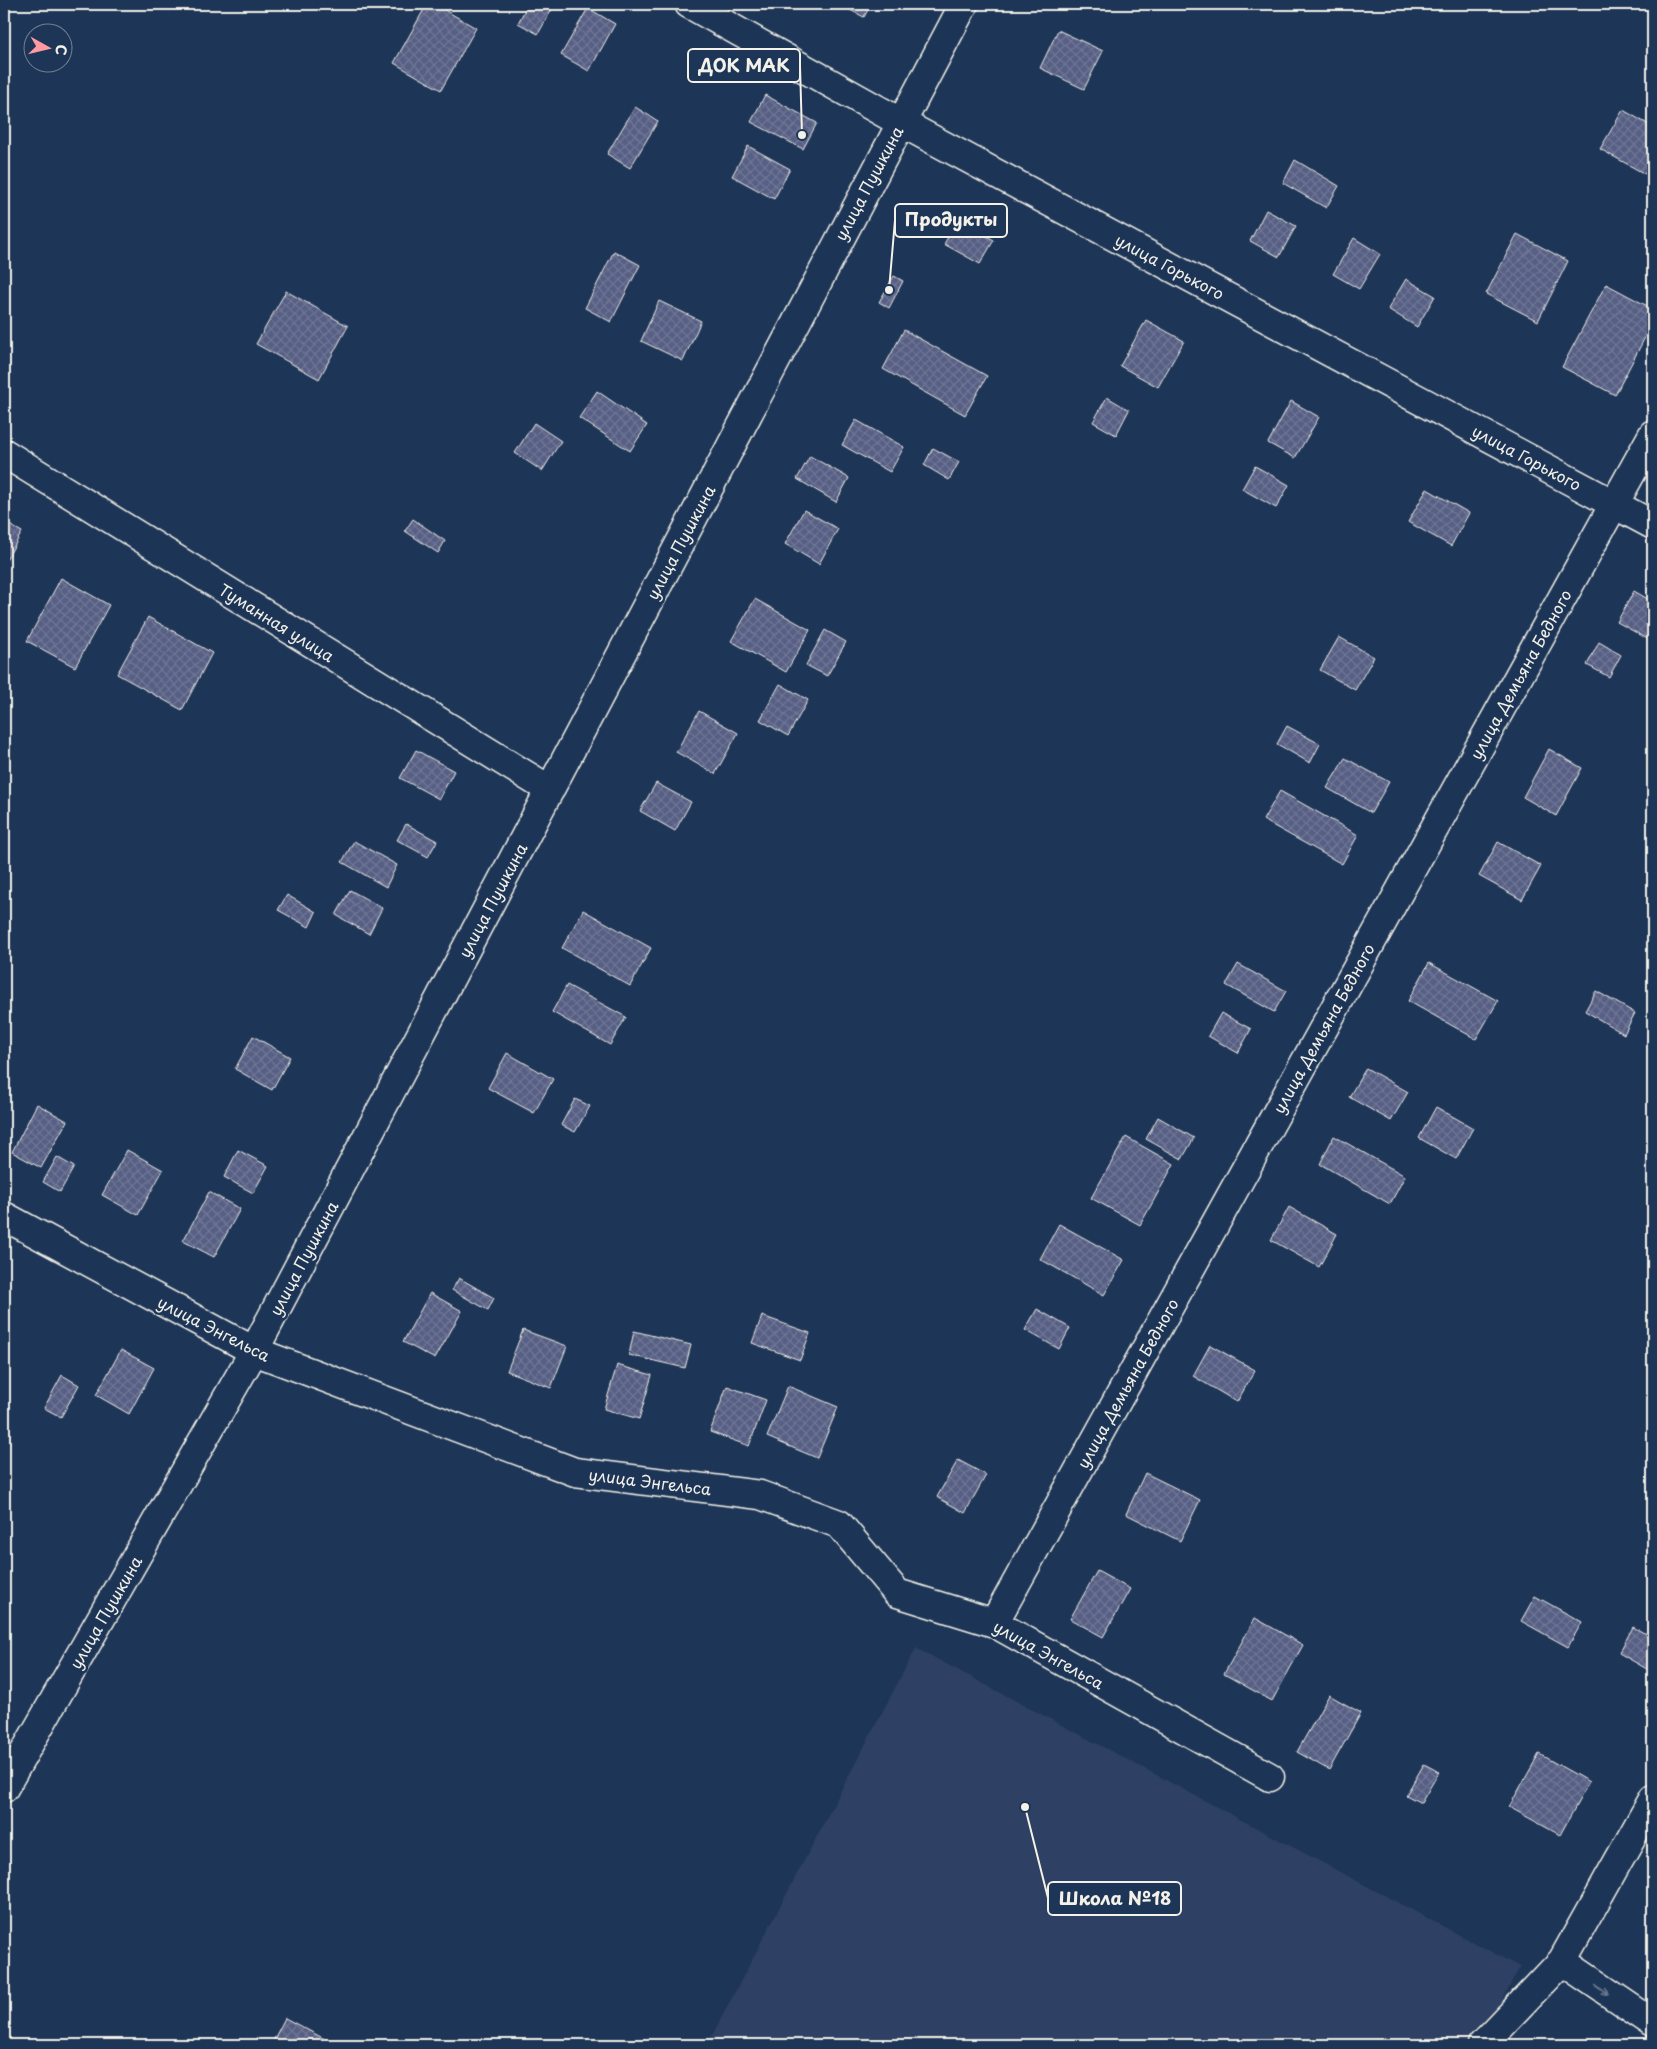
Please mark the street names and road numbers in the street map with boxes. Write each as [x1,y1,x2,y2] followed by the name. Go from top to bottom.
[828,121,908,245] street label: улица Пушкина
[1111,227,1229,305] street label: улица Горького
[1468,418,1586,496] street label: улица Горького
[640,480,720,604] street label: улица Пушкина
[215,577,339,667] street label: Туманная улица
[1463,585,1577,763] street label: улица Демьяна Бедного
[452,838,532,962] street label: улица Пушкина
[1266,939,1380,1117] street label: улица Демьяна Бедного
[263,1196,343,1320] street label: улица Пушкина
[154,1289,274,1367] street label: улица Энгельса
[1070,1294,1184,1472] street label: улица Демьяна Бедного
[587,1462,713,1500] street label: улица Энгельса
[63,1551,147,1673] street label: улица Пушкина
[989,1614,1109,1694] street label: улица Энгельса

